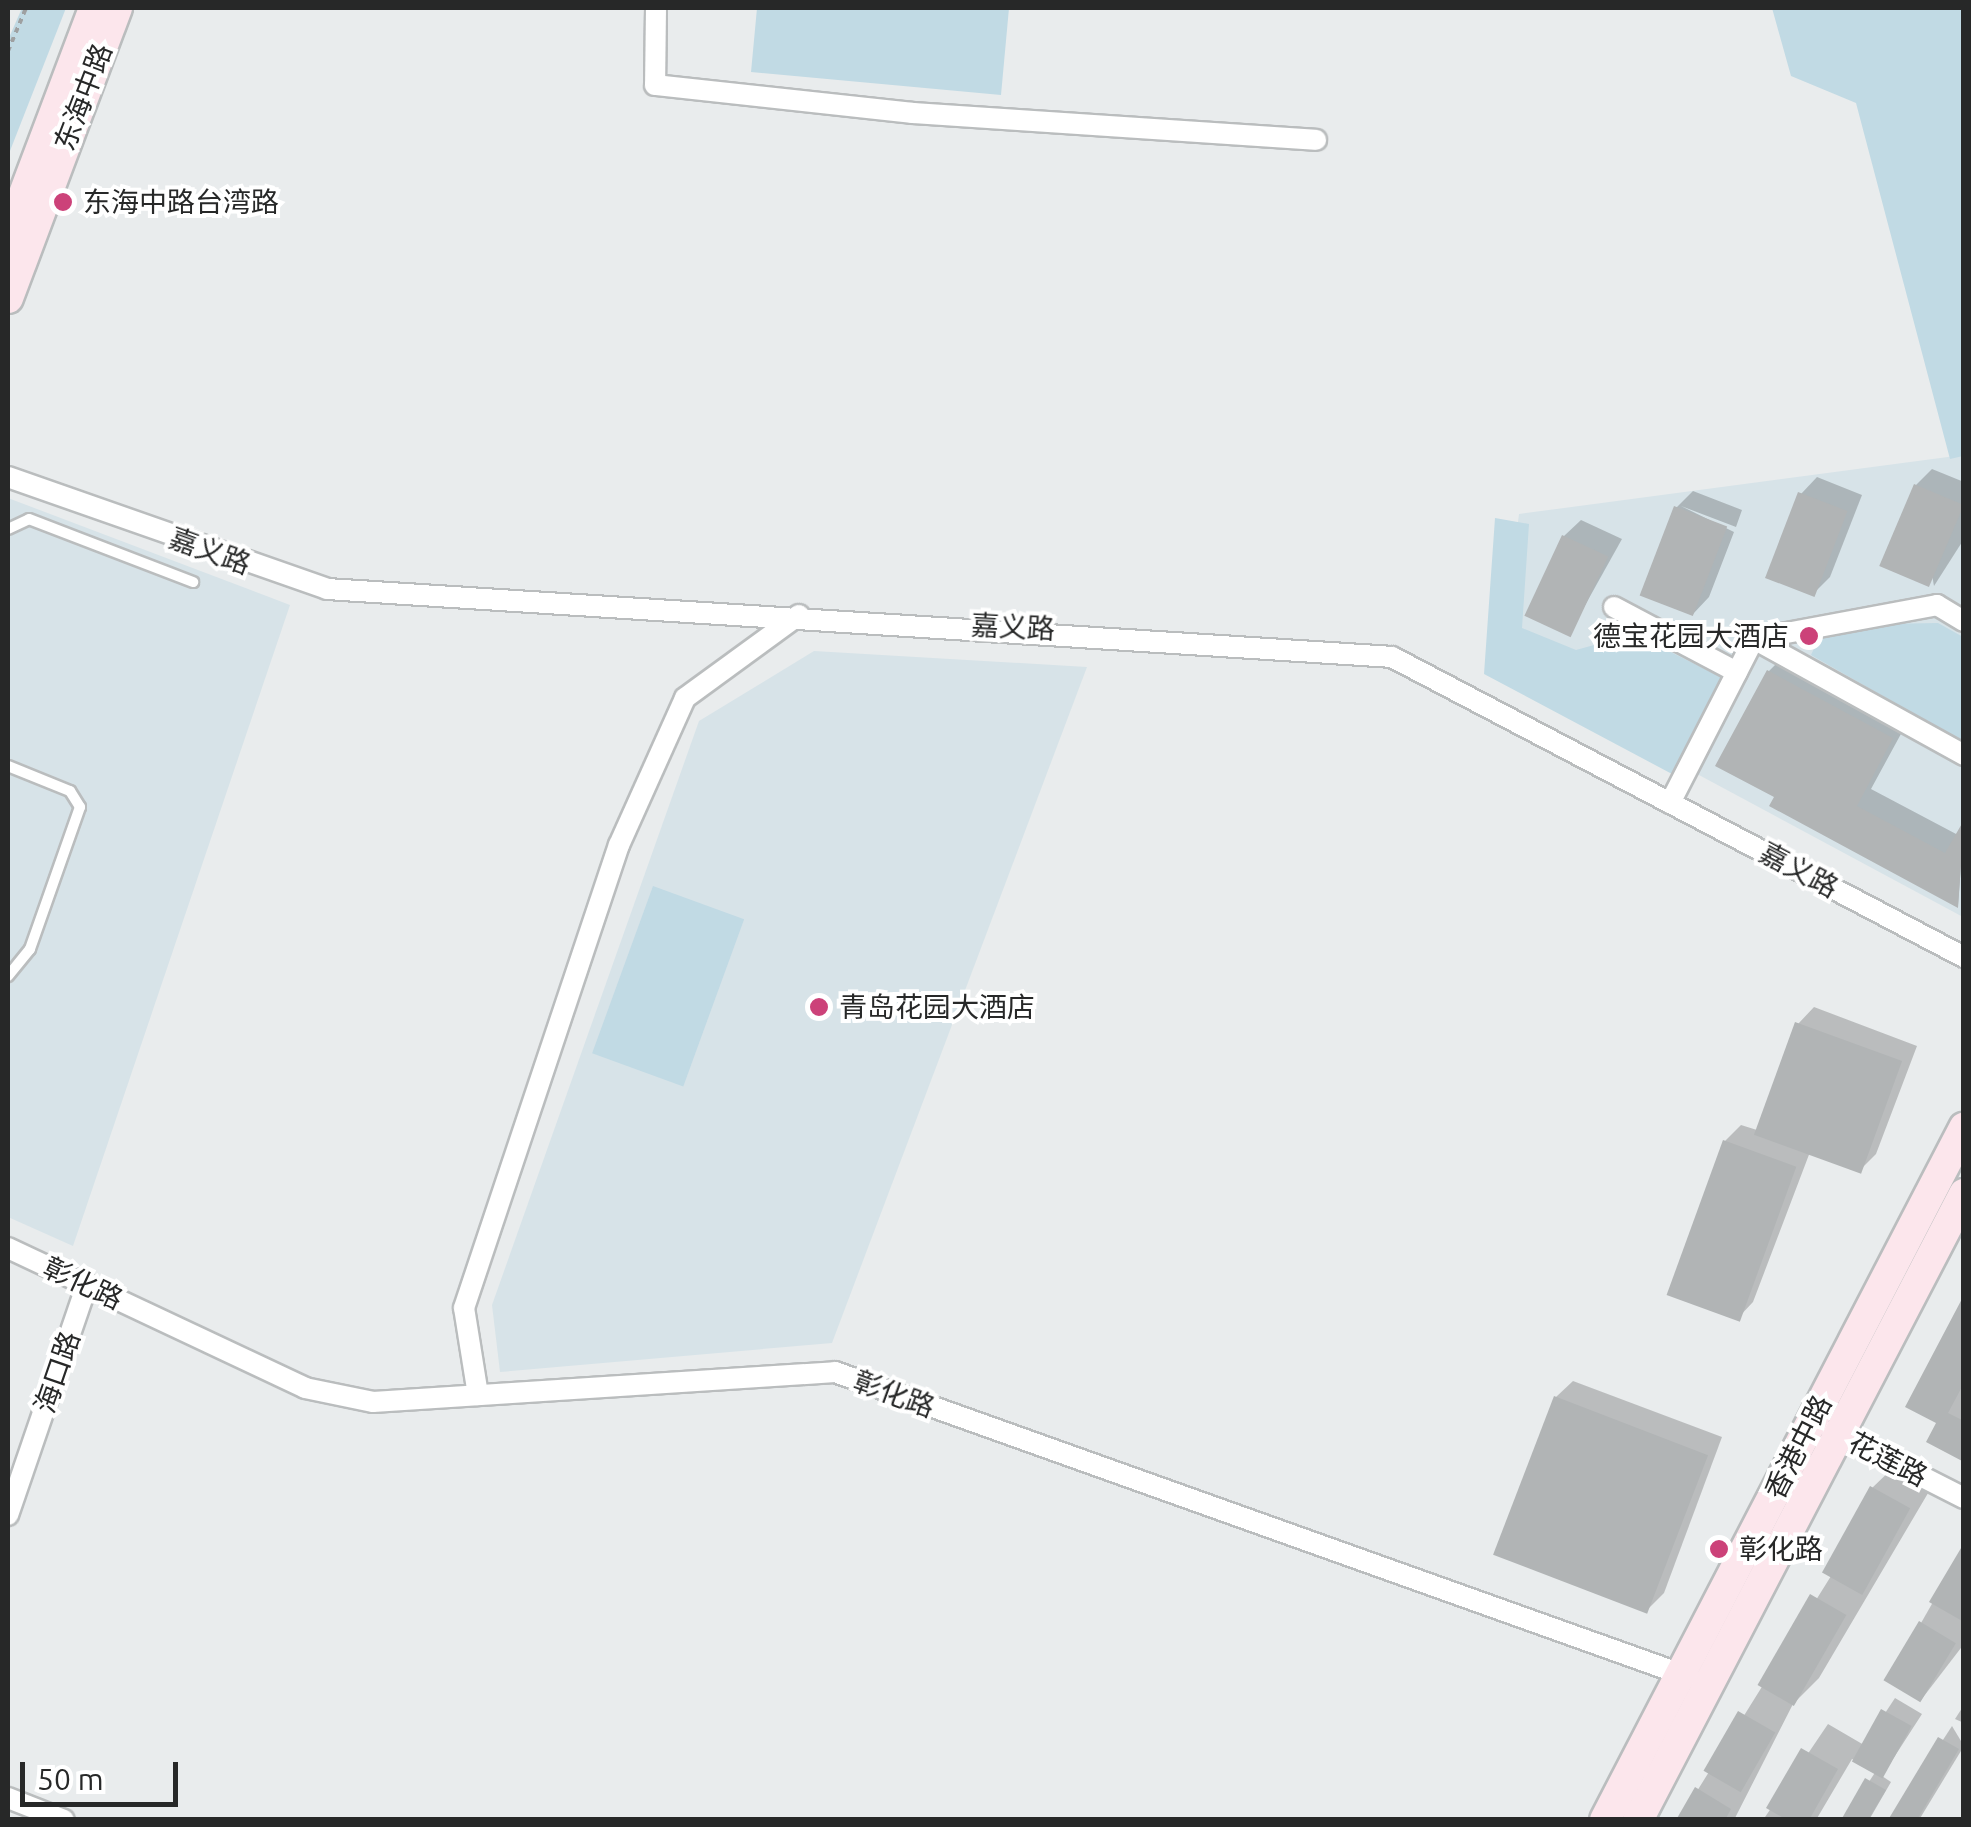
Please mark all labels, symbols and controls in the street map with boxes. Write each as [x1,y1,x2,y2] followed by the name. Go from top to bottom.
[47,39,119,155] street label: 东海中路
[83,185,279,219] place label: 东海中路台湾路
[52,191,74,213] marker: 东海中路台湾路
[165,521,255,581] street label: 嘉义路
[970,608,1056,646] street label: 嘉义路
[1593,619,1789,653] place label: 德宝花园大酒店
[1798,625,1820,647] marker: 德宝花园大酒店
[1754,835,1844,905] street label: 嘉义路
[839,990,1035,1024] place label: 青岛花园大酒店
[808,996,830,1018] marker: 青岛花园大酒店
[38,1250,128,1316] street label: 彰化路
[27,1327,87,1417] street label: 海口路
[849,1364,939,1424] street label: 彰化路
[1758,1389,1838,1505] street label: 香港中路
[1843,1425,1933,1493] street label: 花莲路
[1739,1532,1823,1566] place label: 彰化路
[1708,1538,1730,1560] marker: 彰化路
[25,1742,182,1804] scale bar
[37,1762,104,1796] text: 50 m

